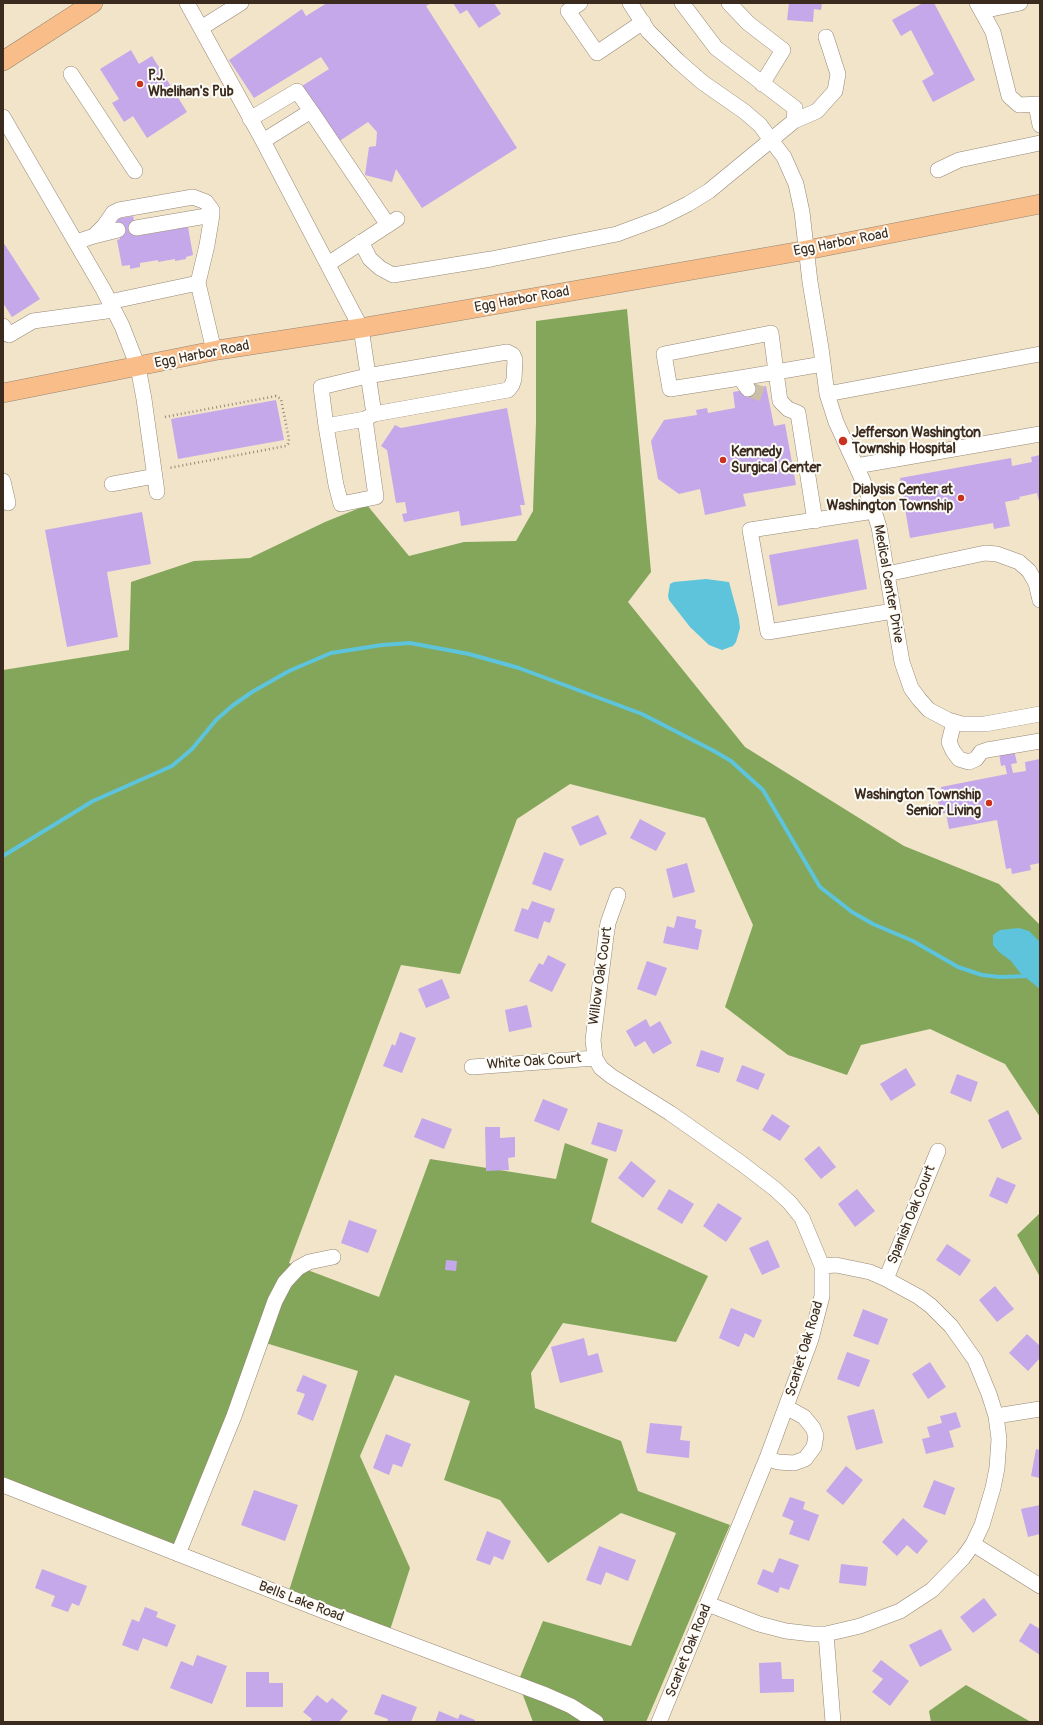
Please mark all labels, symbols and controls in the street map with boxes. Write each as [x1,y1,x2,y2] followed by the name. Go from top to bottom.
[148,68,234,100] place label: P.J. Whelihan's Pub
[135,79,145,89] marker: P.J. Whelihan's Pub
[792,226,890,260] street label: Egg Harbor Road
[473,283,571,317] street label: Egg Harbor Road
[153,338,251,372] street label: Egg Harbor Road
[852,425,981,458] place label: Jefferson Washington Township Hospital
[837,435,849,447] marker: Jefferson Washington Township Hospital
[731,444,821,476] place label: Kennedy Surgical Center
[718,455,728,465] marker: Kennedy Surgical Center
[827,482,953,514] place label: Dialysis Center at Washington Township
[956,493,966,503] marker: Dialysis Center at Washington Township
[869,524,907,644] street label: Medical Center Drive
[855,787,981,820] place label: Washington Township Senior Living
[984,798,994,808] marker: Washington Township Senior Living
[586,926,616,1026] street label: Willow Oak Court
[486,1050,582,1074] street label: White Oak Court
[884,1163,940,1267] street label: Spanish Oak Court
[782,1299,828,1399] street label: Scarlet Oak Road
[256,1578,346,1626] street label: Bells Lake Road
[663,1602,715,1700] street label: Scarlet Oak Road

